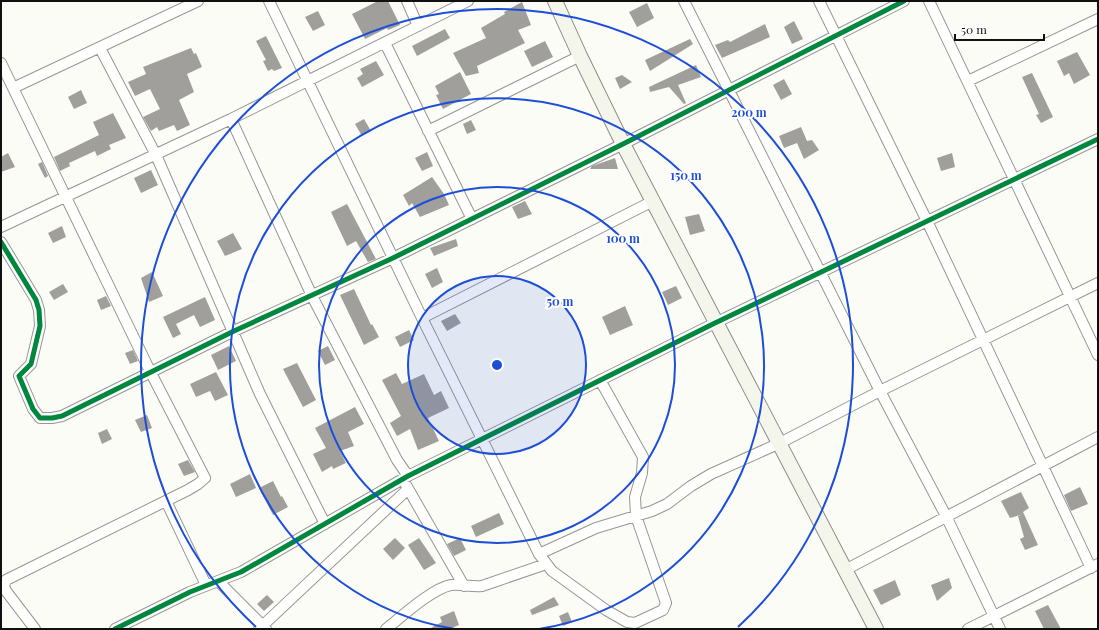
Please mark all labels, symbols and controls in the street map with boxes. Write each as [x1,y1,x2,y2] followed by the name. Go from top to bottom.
[955,16,1044,42] scale bar
[961,21,987,37] text: 50 m
[731,104,767,120] text: 200 m
[670,167,702,183] text: 150 m
[606,230,640,246] text: 100 m
[547,293,574,309] text: 50 m
[490,358,504,372] centre of rings

